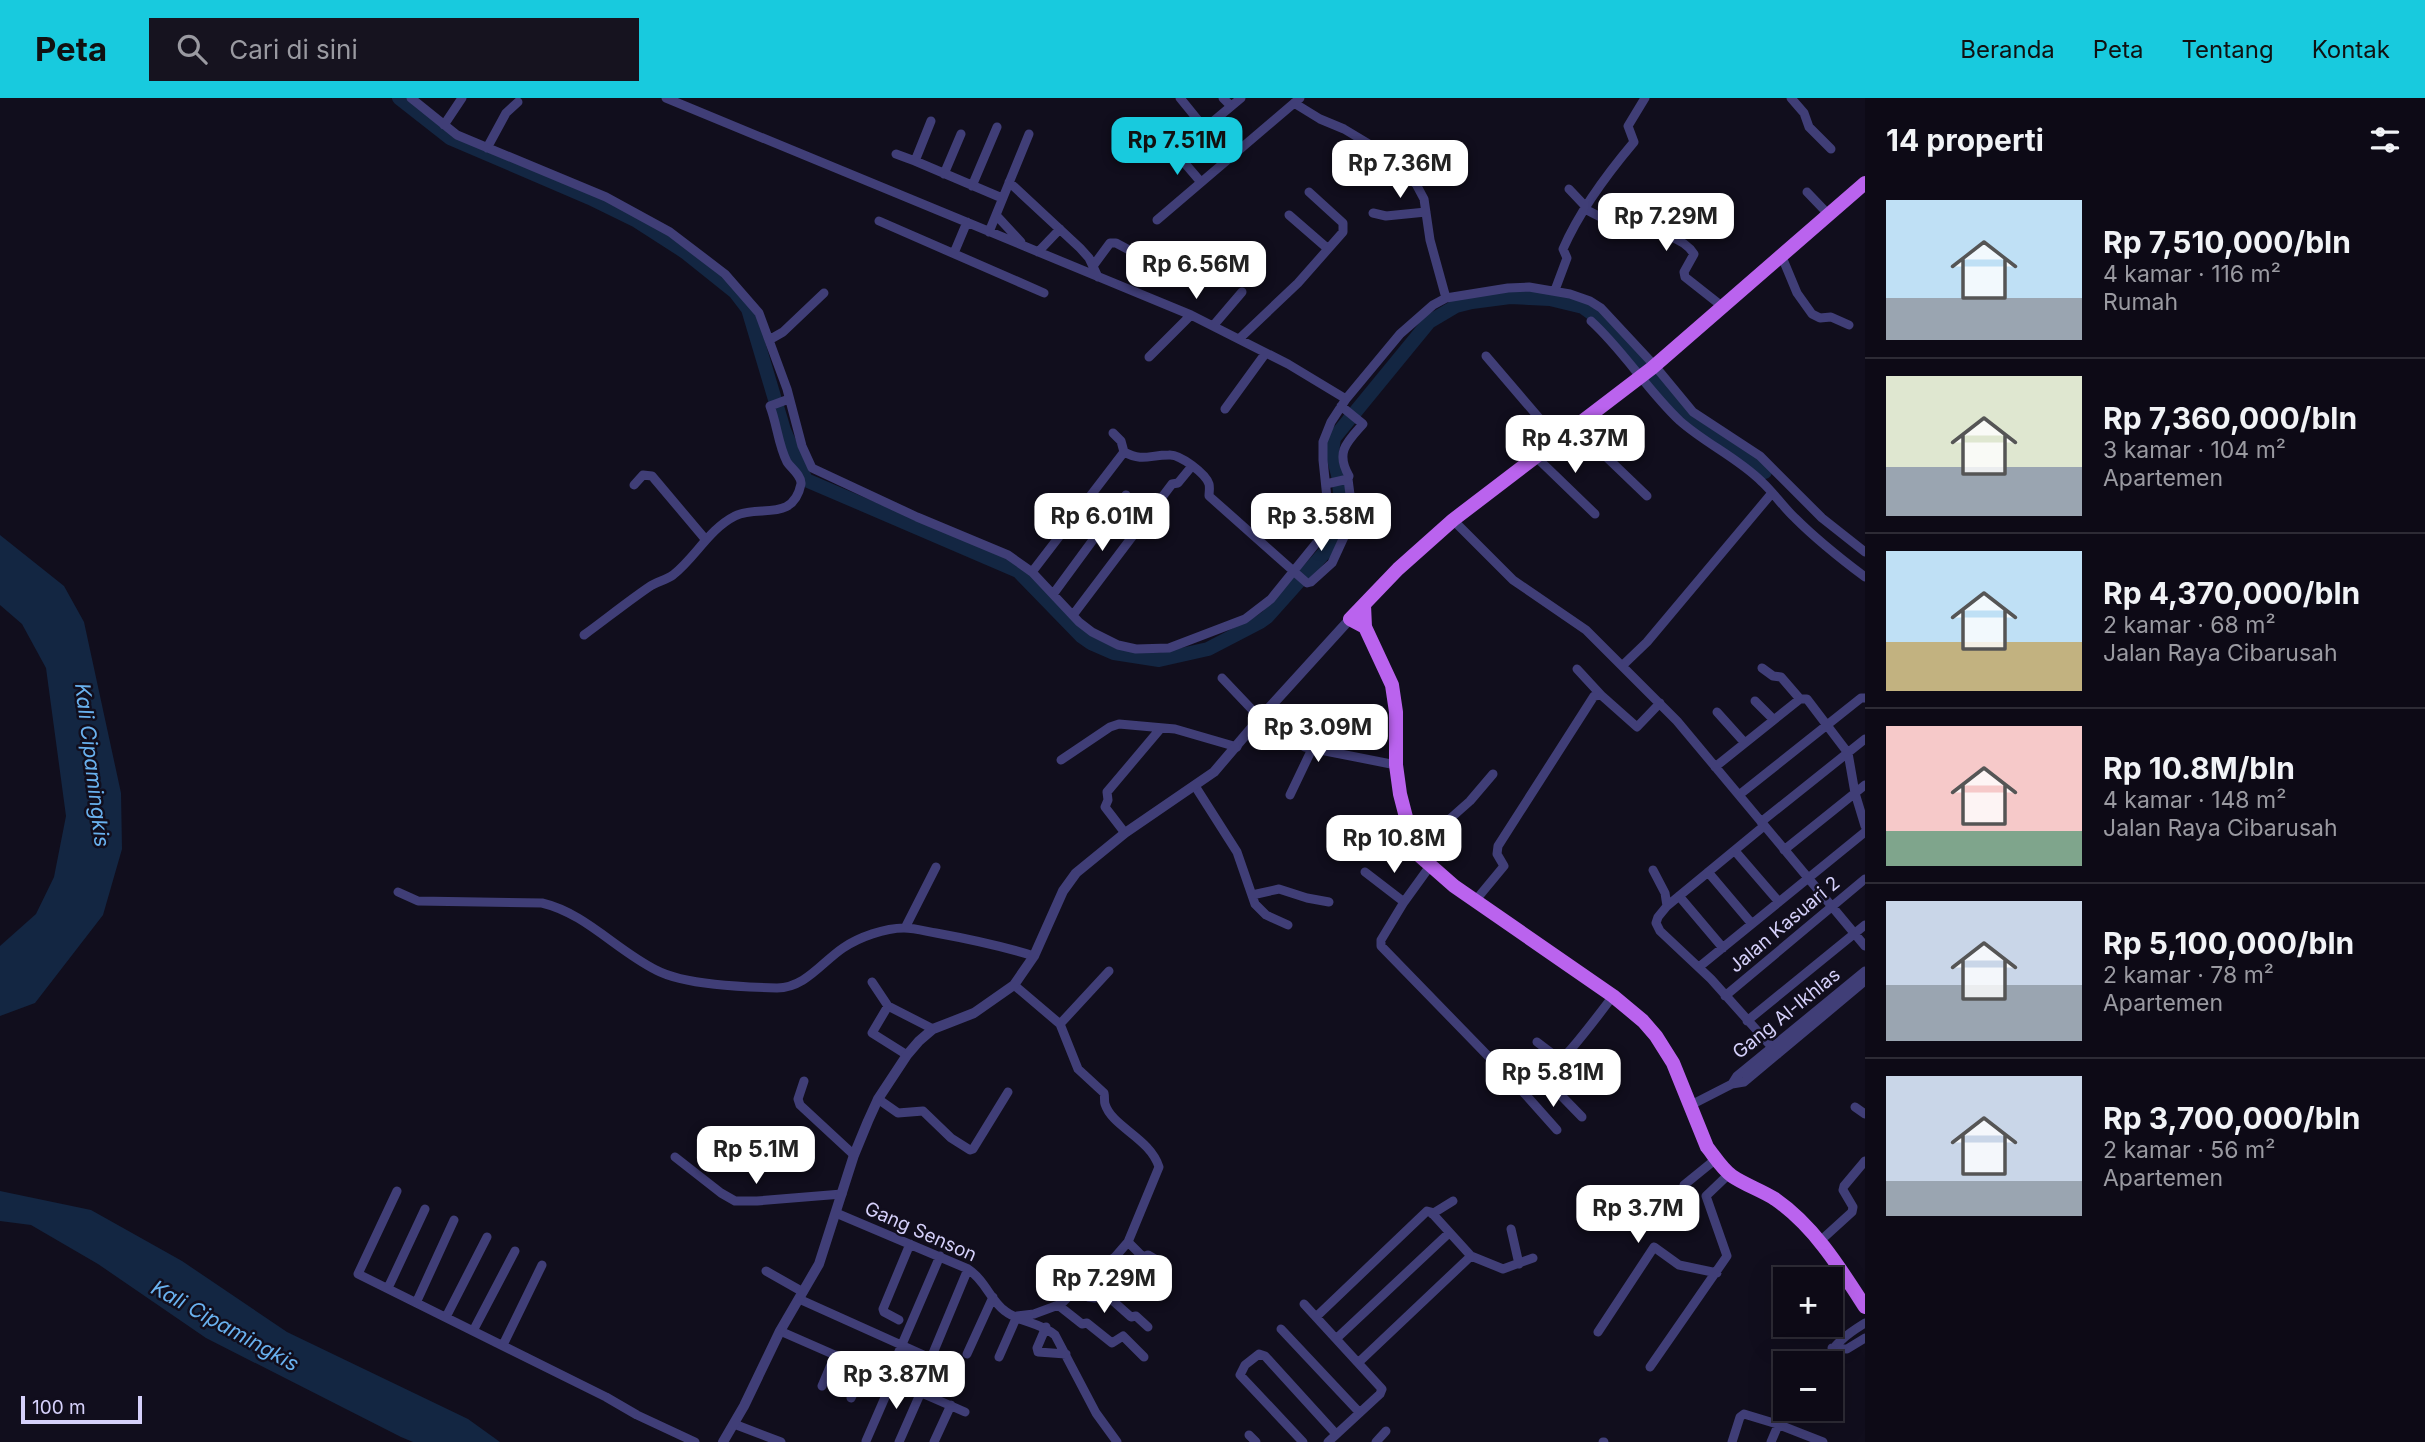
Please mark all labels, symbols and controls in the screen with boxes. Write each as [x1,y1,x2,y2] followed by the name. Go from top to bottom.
[149,18,639,81] search box
[35,29,107,69] text: Peta
[173,30,211,68] icon: search
[229,34,358,65] text: Cari di sini
[1960,35,2055,64] text: Beranda
[2093,35,2143,64] text: Peta
[2181,35,2274,64] text: Tentang
[2312,35,2390,64] text: Kontak
[1105,118,1249,177] pin: Rp 7.51M
[2366,121,2404,159] icon: filters
[1886,122,2044,158] text: 14 properti
[1127,126,1227,154] text: Rp 7.51M
[1328,140,1472,200] pin: Rp 7.36M
[1348,149,1452,177] text: Rp 7.36M
[1594,194,1738,253] pin: Rp 7.29M
[1614,202,1718,230] text: Rp 7.29M
[2103,224,2351,260] text: Rp 7,510,000/bln
[1942,228,2026,312] icon: home
[1124,242,1268,301] pin: Rp 6.56M
[1142,250,1250,278] text: Rp 6.56M
[2103,260,2281,288] text: 4 kamar · 116 m²
[2103,288,2178,316] text: Rumah
[2103,400,2357,436] text: Rp 7,360,000/bln
[1942,404,2026,488] icon: home
[1503,416,1647,475] pin: Rp 4.37M
[1522,424,1628,452] text: Rp 4.37M
[2103,436,2286,464] text: 3 kamar · 104 m²
[2103,464,2223,492] text: Apartemen
[1030,494,1174,553] pin: Rp 6.01M
[1249,494,1393,553] pin: Rp 3.58M
[1050,502,1154,530] text: Rp 6.01M
[1267,502,1375,530] text: Rp 3.58M
[2103,575,2360,611] text: Rp 4,370,000/bln
[1942,579,2026,663] icon: home
[2103,611,2276,639] text: 2 kamar · 68 m²
[2103,639,2338,667] text: Jalan Raya Cibarusah
[70,682,115,848] water label: Kali Cipamingkis
[1246,704,1390,764] pin: Rp 3.09M
[1264,713,1372,741] text: Rp 3.09M
[2103,750,2295,786] text: Rp 10.8M/bln
[1942,754,2026,838] icon: home
[2103,786,2286,814] text: 4 kamar · 148 m²
[2103,814,2338,842] text: Jalan Raya Cibarusah
[1322,816,1466,875] pin: Rp 10.8M
[1342,824,1446,852] text: Rp 10.8M
[1724,871,1844,977] street label: Jalan Kasuari 2
[2103,925,2354,961] text: Rp 5,100,000/bln
[1942,929,2026,1013] icon: home
[2103,961,2274,989] text: 2 kamar · 78 m²
[1728,963,1845,1064] street label: Gang Al-Ikhlas
[2103,989,2223,1017] text: Apartemen
[1481,1049,1625,1109] pin: Rp 5.81M
[1502,1058,1604,1086] text: Rp 5.81M
[2103,1100,2360,1136] text: Rp 3,700,000/bln
[1942,1104,2026,1188] icon: home
[691,1126,821,1186] pin: Rp 5.1M
[713,1135,799,1163] text: Rp 5.1M
[2103,1136,2275,1164] text: 2 kamar · 56 m²
[2103,1164,2223,1192] text: Apartemen
[1573,1186,1703,1245] pin: Rp 3.7M
[1592,1194,1684,1222] text: Rp 3.7M
[861,1197,980,1266] street label: Gang Senson
[1032,1256,1176,1315] pin: Rp 7.29M
[1052,1264,1156,1292] text: Rp 7.29M
[1773,1267,1843,1421] map controls
[1773,1267,1843,1337] button: +
[147,1275,303,1376] water label: Kali Cipamingkis
[1773,1351,1843,1421] button: −
[824,1352,968,1411] pin: Rp 3.87M
[843,1360,949,1388] text: Rp 3.87M
[21,1393,142,1425] scale bar
[32,1396,86,1419] text: 100 m

